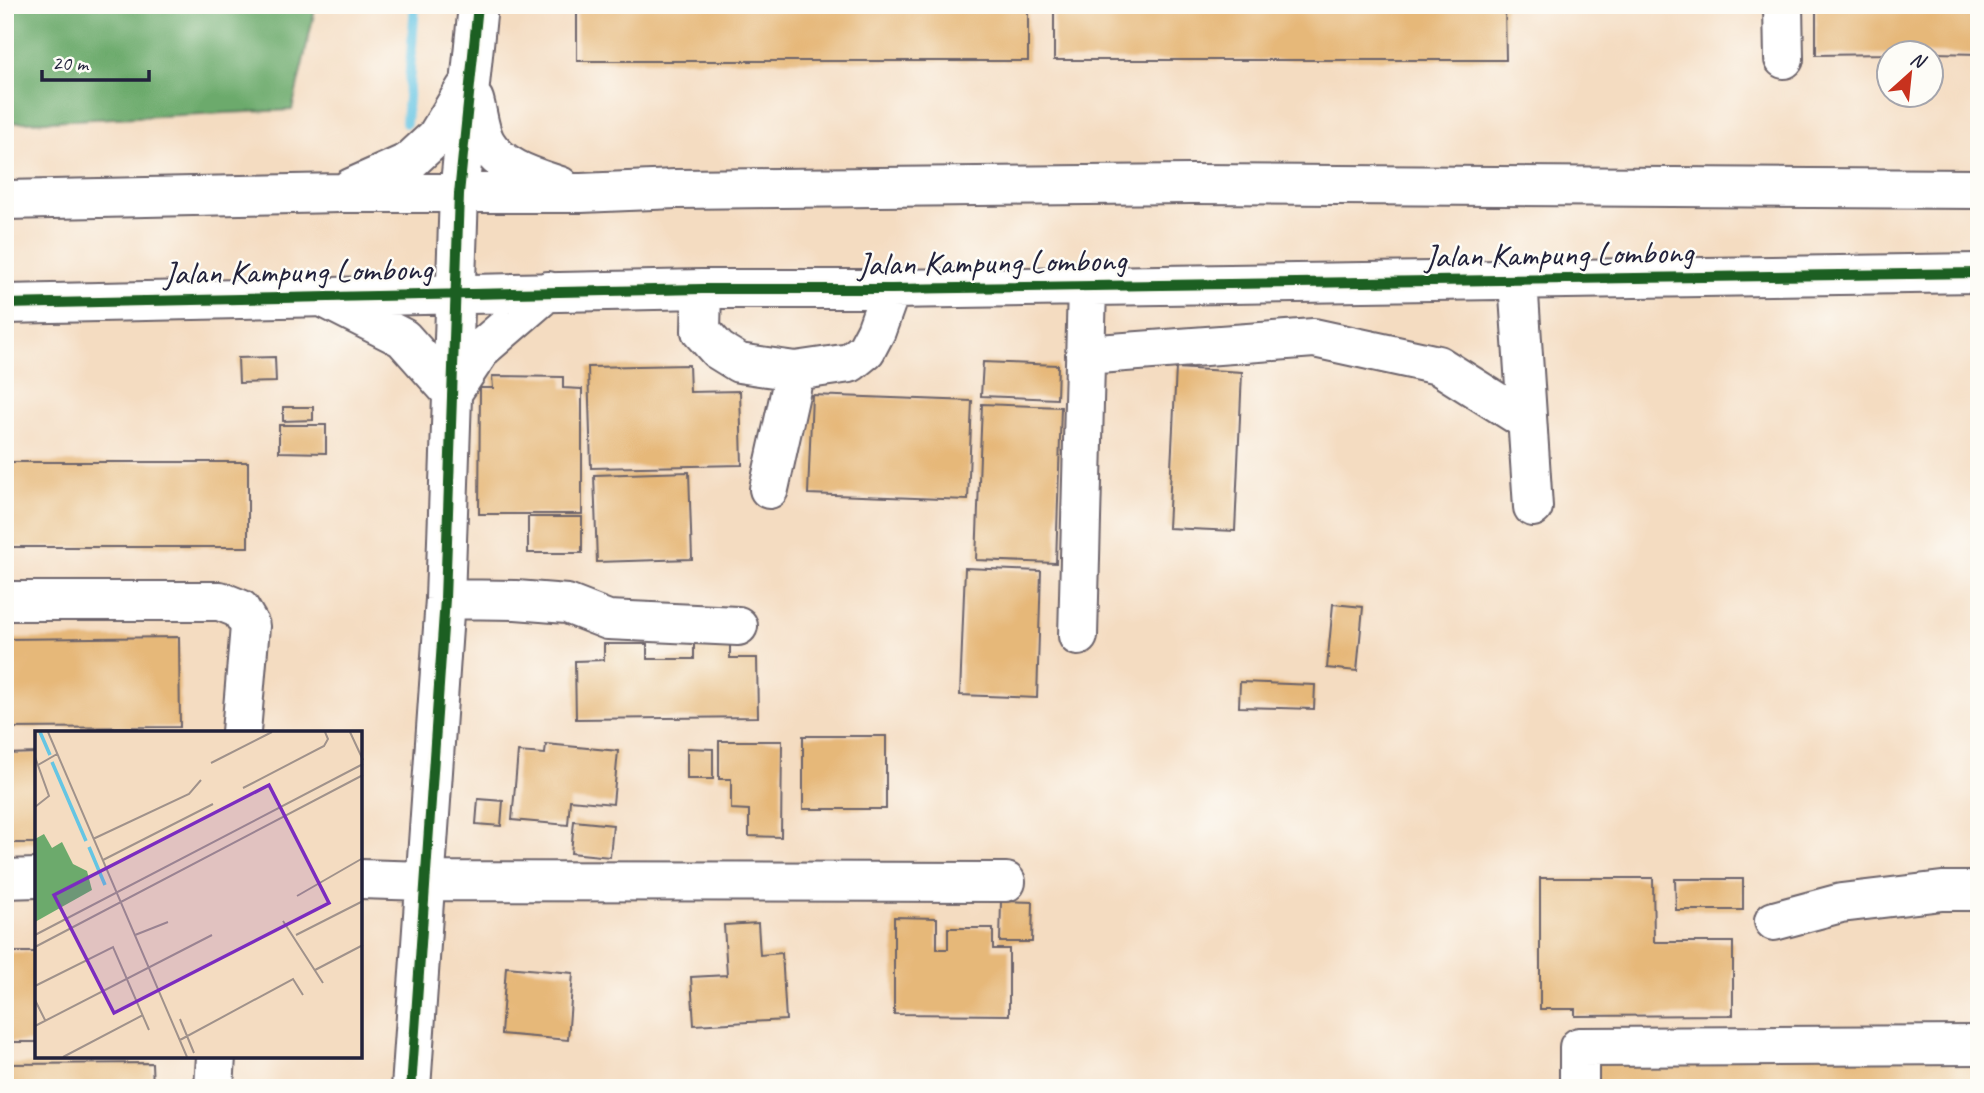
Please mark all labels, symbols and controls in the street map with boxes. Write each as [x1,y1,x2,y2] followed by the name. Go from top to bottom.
[42,38,149,82] scale bar
[1876,38,1946,108] north arrow
[1907,46,1931,75] text: N
[52,50,90,76] text: 20 m
[1422,231,1695,277] street label: Jalan Kampung Lombong
[855,239,1128,285] street label: Jalan Kampung Lombong
[161,248,434,294] street label: Jalan Kampung Lombong
[35,731,362,1058] inset map

